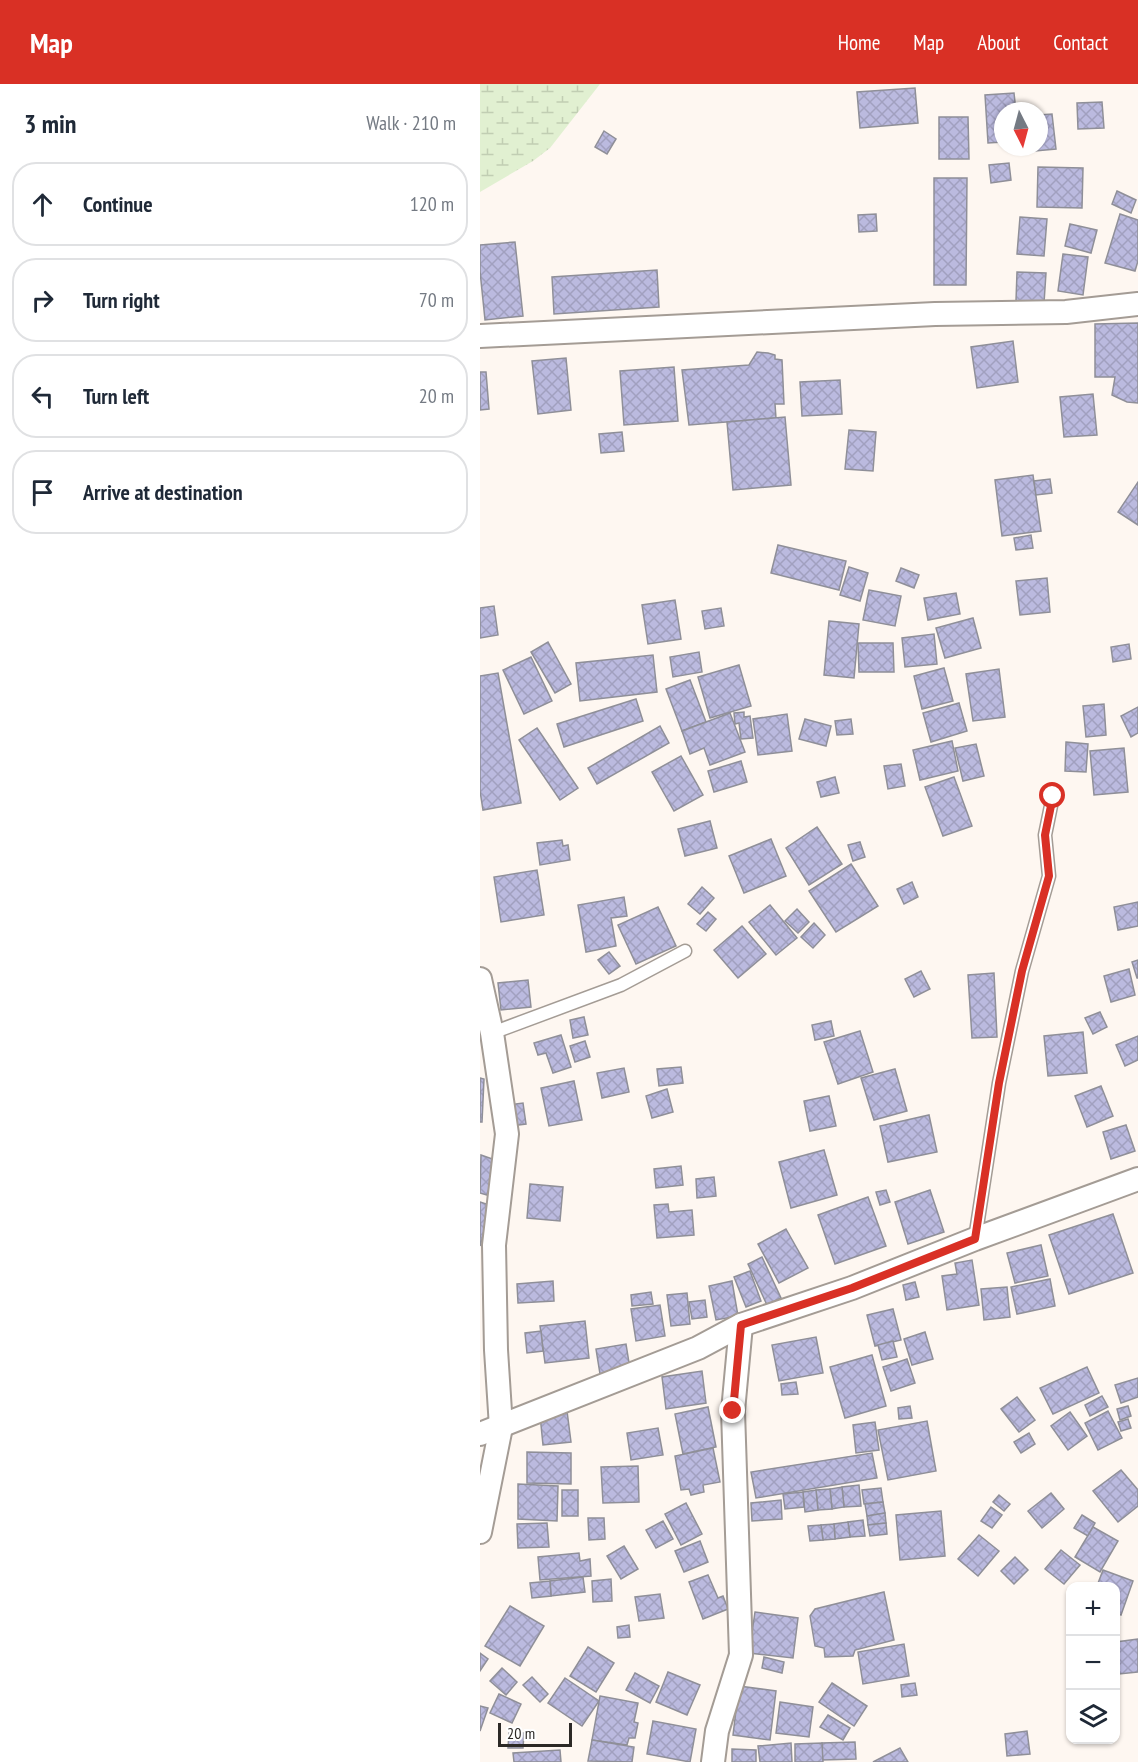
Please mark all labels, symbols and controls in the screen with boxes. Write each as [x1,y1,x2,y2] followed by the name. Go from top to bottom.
[30,24,73,61] text: Map
[838,29,880,56] text: Home
[913,29,944,56] text: Map
[977,29,1020,56] text: About
[1053,29,1108,56] text: Contact
[994,102,1048,156] north arrow
[24,107,77,140] text: 3 min
[366,110,456,136] text: Walk · 210 m
[26,188,59,221] icon: ahead
[83,190,153,218] text: Continue
[410,191,454,217] text: 120 m
[26,284,59,317] icon: right
[83,286,160,314] text: Turn right
[419,287,454,313] text: 70 m
[26,380,59,413] icon: left
[83,382,149,410] text: Turn left
[419,383,454,409] text: 20 m
[26,476,59,509] icon: arrive
[83,478,243,506] text: Arrive at destination
[1039,782,1065,808] route start
[719,1397,745,1423] route end
[1066,1582,1120,1744] map controls
[1066,1582,1120,1636] button: +
[1066,1636,1120,1690] button: −
[1066,1690,1120,1744] button: layers
[498,1720,572,1748] scale bar
[507,1723,535,1743] text: 20 m

